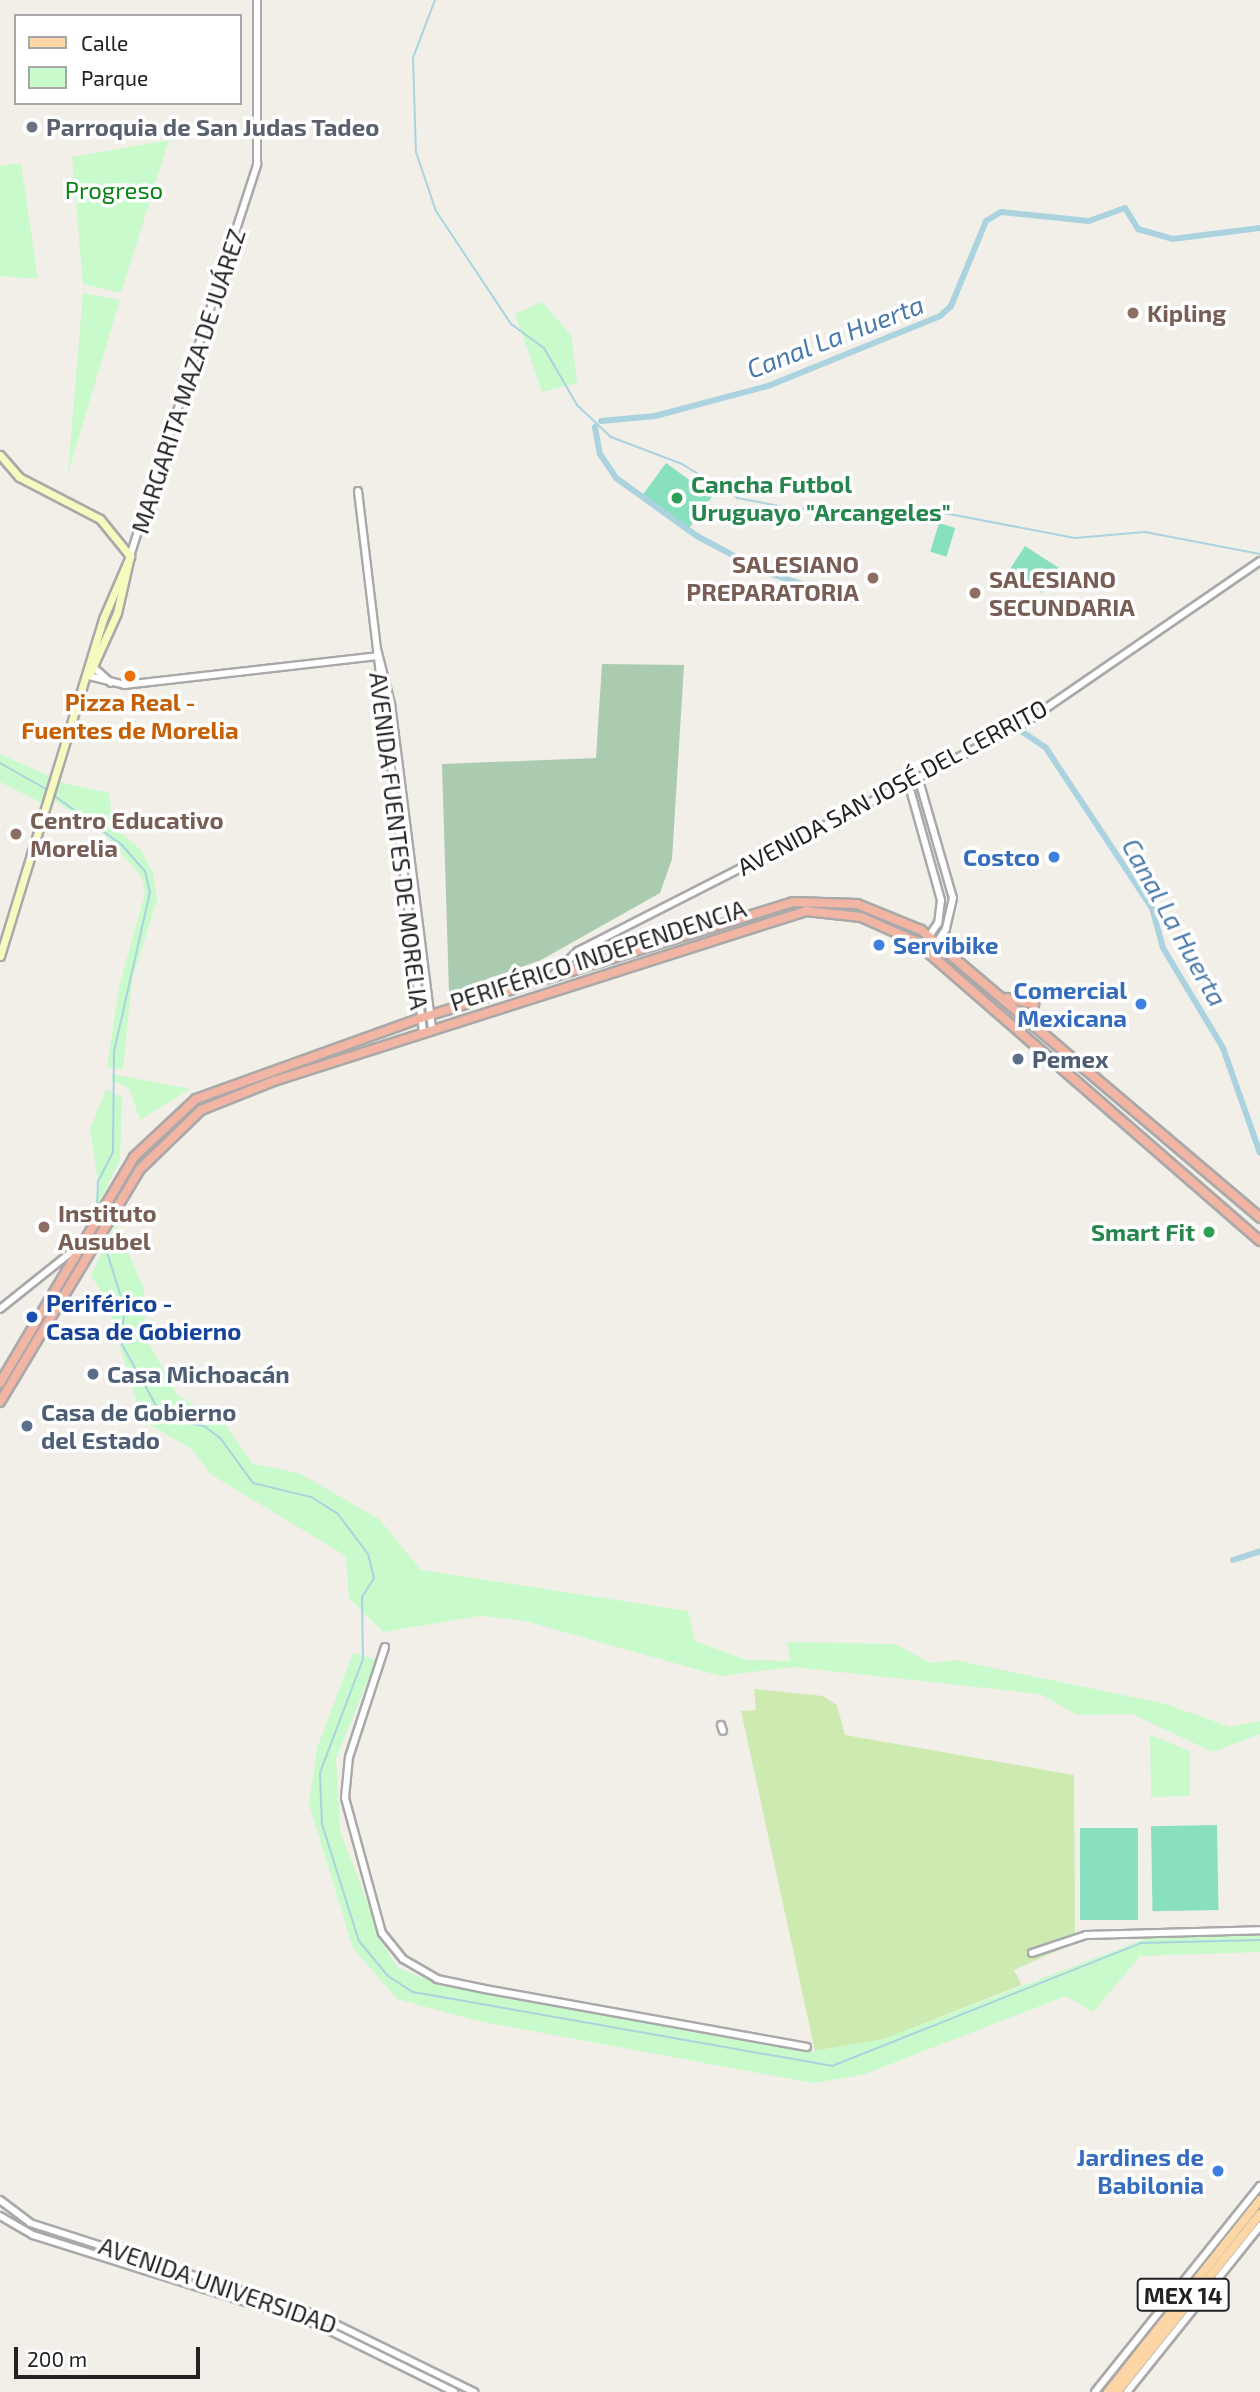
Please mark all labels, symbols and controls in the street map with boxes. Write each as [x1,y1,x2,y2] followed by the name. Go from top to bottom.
[14,14,242,105] legend
[81,30,128,55] text: Calle
[81,65,148,90] text: Parque
[46,113,380,141] place label: Parroquia de San Judas Tadeo
[24,119,40,135] marker: Parroquia de San Judas Tadeo
[65,176,163,204] park label: Progreso
[125,224,251,538] street label: MARGARITA MAZA DE JUÁREZ
[742,288,928,384] water label: Canal La Huerta
[1147,299,1226,327] place label: Kipling
[1125,305,1141,321] marker: Kipling
[691,470,951,526] place label: Cancha Futbol Uruguayo "Arcangeles"
[669,490,685,506] marker: Cancha Futbol Uruguayo "Arcangeles"
[686,550,859,606] place label: SALESIANO PREPARATORIA
[989,565,1135,621] place label: SALESIANO SECUNDARIA
[865,570,881,586] marker: SALESIANO PREPARATORIA
[967,585,983,601] marker: SALESIANO SECUNDARIA
[122,668,138,684] marker: Pizza Real - Fuentes de Morelia
[364,670,434,1012] street label: AVENIDA FUENTES DE MORELIA
[21,688,239,744] place label: Pizza Real - Fuentes de Morelia
[731,693,1053,881] street label: AVENIDA SAN JOSÉ DEL CERRITO
[30,806,224,862] place label: Centro Educativo Morelia
[8,826,24,842] marker: Centro Educativo Morelia
[1116,832,1234,1012] water label: Canal La Huerta
[963,843,1040,871] place label: Costco
[1046,849,1062,865] marker: Costco
[446,894,750,1016] street label: PERIFÉRICO INDEPENDENCIA
[893,931,998,959] place label: Servibike
[871,937,887,953] marker: Servibike
[1014,976,1127,1032] place label: Comercial Mexicana
[1133,996,1149,1012] marker: Comercial Mexicana
[1032,1045,1109,1073] place label: Pemex
[1010,1051,1026,1067] marker: Pemex
[58,1199,157,1255] place label: Instituto Ausubel
[1091,1218,1195,1246] place label: Smart Fit
[36,1219,52,1235] marker: Instituto Ausubel
[1201,1224,1217,1240] marker: Smart Fit
[46,1289,241,1345] place label: Periférico - Casa de Gobierno
[24,1309,40,1325] marker: Periférico - Casa de Gobierno
[107,1360,290,1388] place label: Casa Michoacán
[85,1366,101,1382] marker: Casa Michoacán
[41,1398,236,1454] place label: Casa de Gobierno del Estado
[19,1418,35,1434] marker: Casa de Gobierno del Estado
[1077,2143,1204,2199] place label: Jardines de Babilonia
[1210,2163,1226,2179] marker: Jardines de Babilonia
[95,2231,341,2339] street label: AVENIDA UNIVERSIDAD
[1136,2276,1230,2314] road number: MEX 14
[18,2332,203,2376] scale bar
[27,2346,87,2371] text: 200 m

